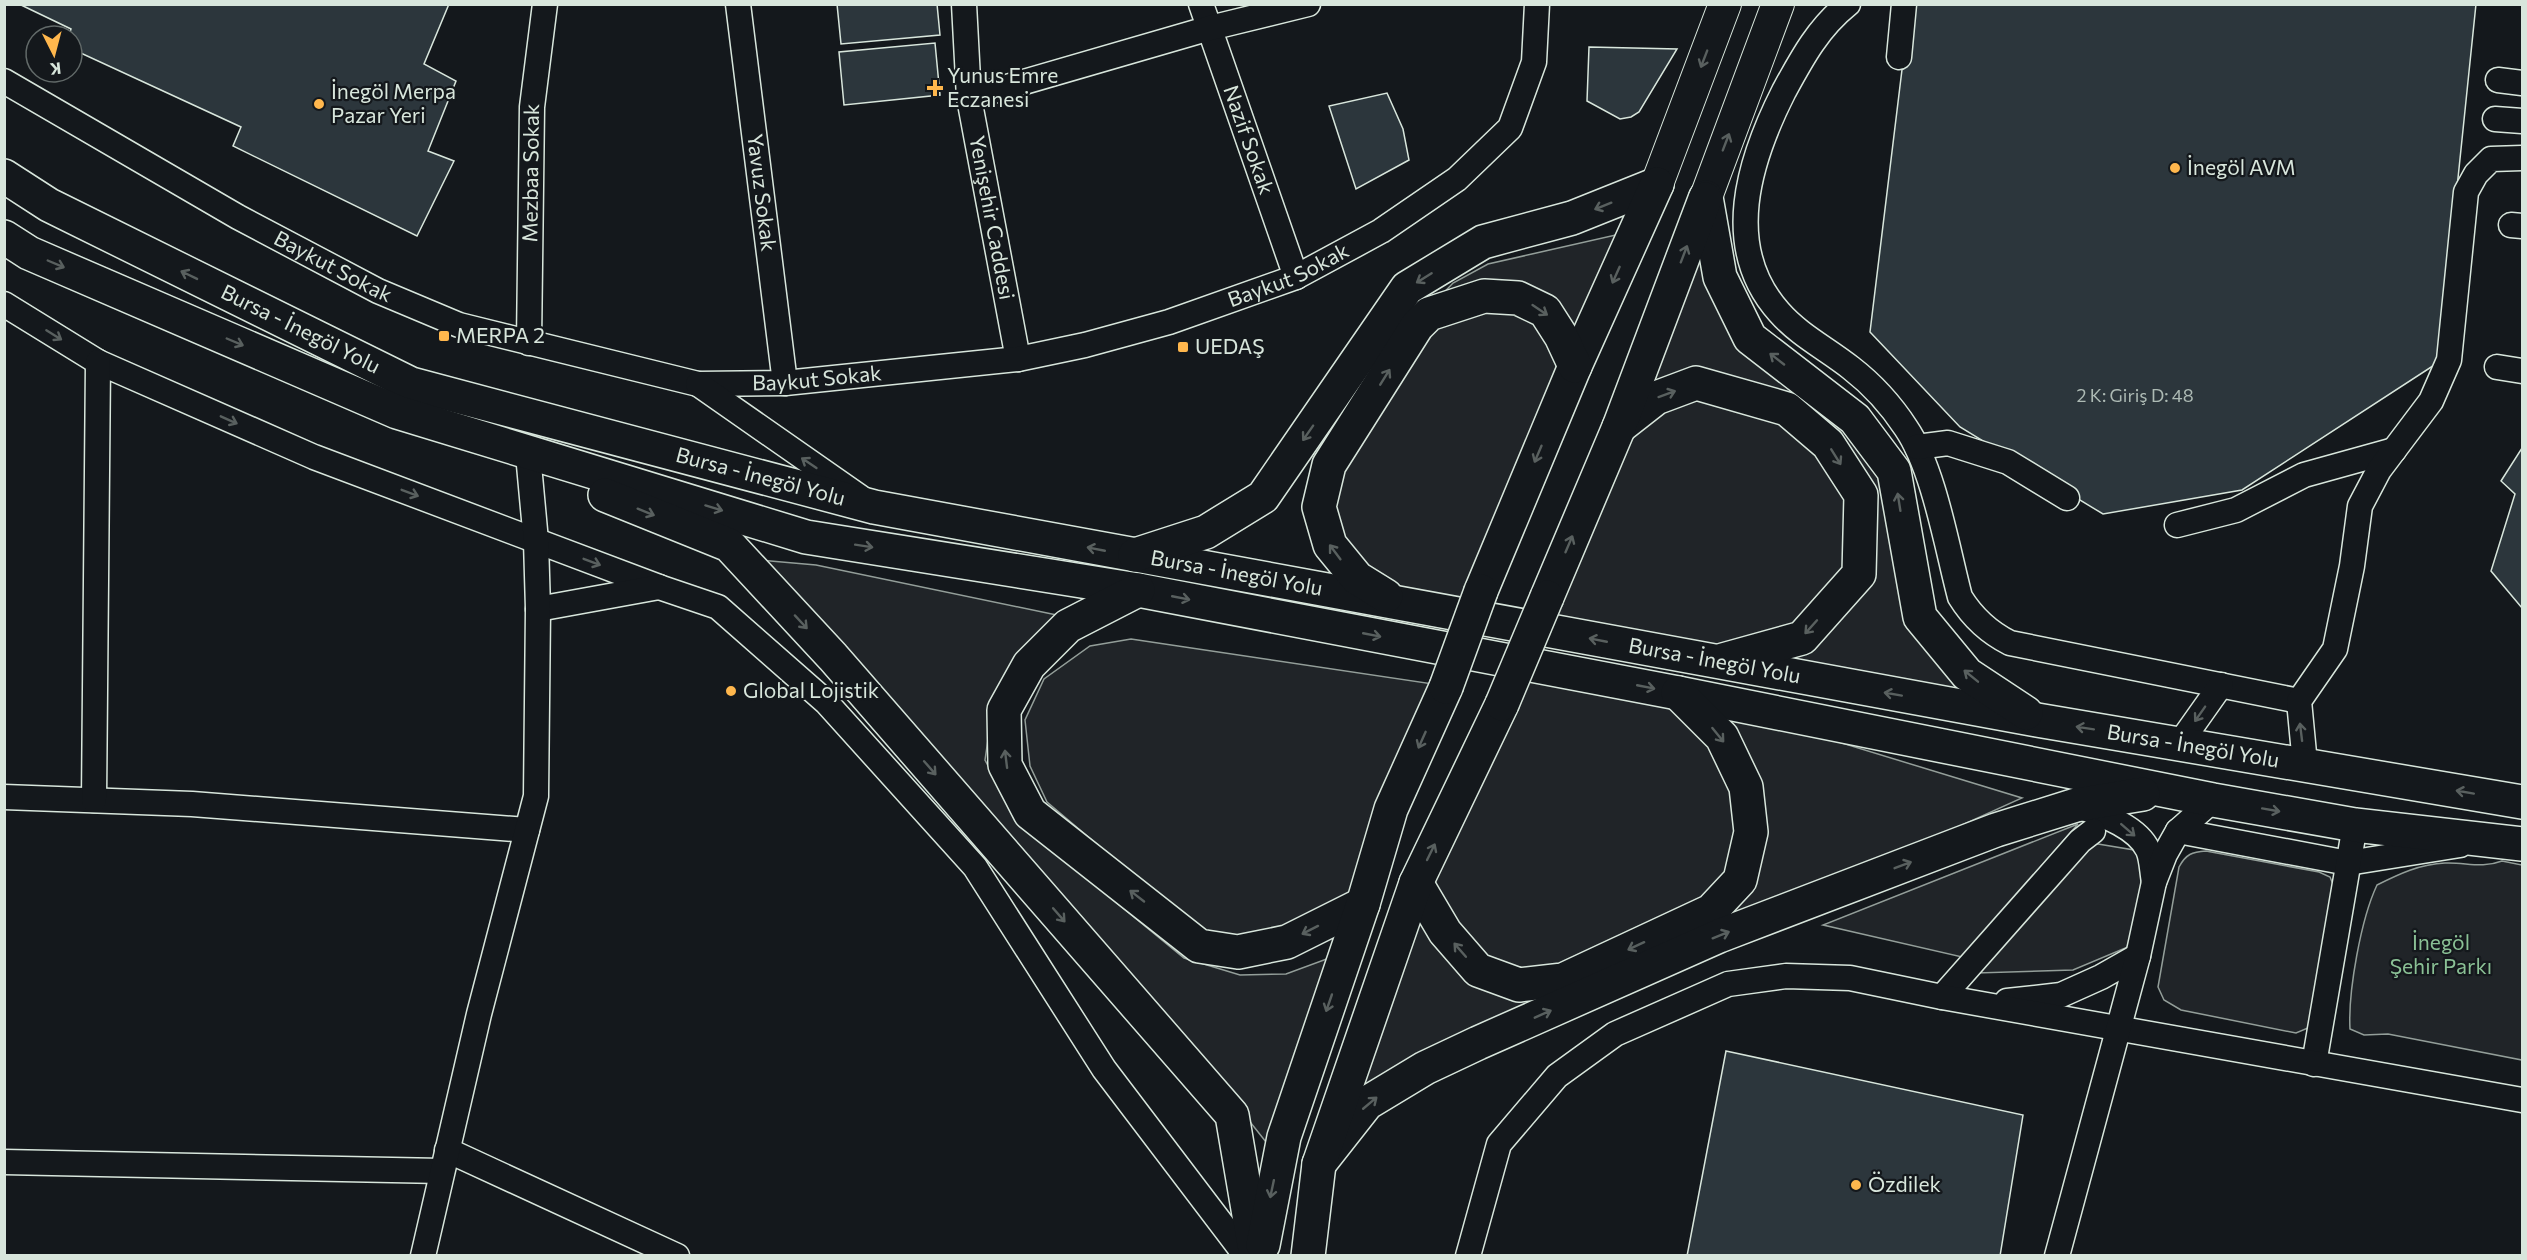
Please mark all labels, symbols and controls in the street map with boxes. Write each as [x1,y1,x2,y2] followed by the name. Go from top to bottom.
[24,24,84,84] north arrow
[1698,49,1709,68] one-way arrow
[49,59,62,79] text: K
[947,62,1058,111] place label: Yunus Emre Eczanesi
[331,78,456,127] place label: İnegöl Merpa Pazar Yeri
[928,81,942,95] marker: Yunus Emre Eczanesi
[1219,82,1280,197] street label: Nazif Sokak
[312,97,326,111] marker: İnegöl Merpa Pazar Yeri
[516,104,543,242] street label: Mezbaa Sokak
[743,132,783,252] street label: Yavuz Sokak
[965,133,1021,302] street label: Yenişehir Caddesi
[1722,134,1733,152] one-way arrow
[2187,154,2296,179] place label: İnegöl AVM
[2168,161,2182,175] marker: İnegöl AVM
[1594,201,1613,212] one-way arrow
[270,225,396,306] street label: Baykut Sokak
[1224,237,1352,311] street label: Baykut Sokak
[1679,245,1690,264] one-way arrow
[46,259,64,271] one-way arrow
[1609,266,1621,284] one-way arrow
[180,268,198,280] one-way arrow
[1416,273,1433,285] one-way arrow
[217,278,385,378] street label: Bursa - İnegöl Yolu
[1531,304,1547,316] one-way arrow
[456,322,545,347] place label: MERPA 2
[45,329,62,341] one-way arrow
[437,329,451,343] marker: MERPA 2
[1195,333,1264,358] place label: UEDAŞ
[225,337,243,348] one-way arrow
[1176,340,1190,354] marker: UEDAŞ
[1769,353,1785,366] one-way arrow
[752,359,882,394] street label: Baykut Sokak
[1379,369,1391,386] one-way arrow
[2076,384,2194,406] house number: 2 K: Giriş D: 48
[1657,387,1675,398] one-way arrow
[220,414,238,426] one-way arrow
[1302,424,1314,441] one-way arrow
[673,441,848,510] street label: Bursa - İnegöl Yolu
[1532,444,1543,463] one-way arrow
[1831,448,1843,465] one-way arrow
[801,457,817,469] one-way arrow
[400,488,419,499] one-way arrow
[1893,493,1904,513] one-way arrow
[704,503,723,514] one-way arrow
[636,507,655,518] one-way arrow
[1564,535,1575,553] one-way arrow
[854,540,874,551] one-way arrow
[1087,543,1107,554] one-way arrow
[1149,544,1325,600] street label: Bursa - İnegöl Yolu
[1329,544,1342,560] one-way arrow
[583,557,601,568] one-way arrow
[1171,593,1190,604] one-way arrow
[794,615,808,630] one-way arrow
[1804,619,1818,634] one-way arrow
[1362,630,1382,641] one-way arrow
[1627,631,1803,687] street label: Bursa - İnegöl Yolu
[1589,634,1609,645] one-way arrow
[1964,669,1980,682] one-way arrow
[743,677,879,702] place label: Global Lojistik
[1636,682,1656,693] one-way arrow
[724,684,738,698] marker: Global Lojistik
[1884,688,1904,699] one-way arrow
[2194,706,2207,722] one-way arrow
[2105,718,2281,772] street label: Bursa - İnegöl Yolu
[2076,722,2096,733] one-way arrow
[2295,723,2306,743] one-way arrow
[1712,727,1725,743] one-way arrow
[1416,731,1427,749] one-way arrow
[1000,750,1011,769] one-way arrow
[923,761,937,776] one-way arrow
[2456,786,2475,797] one-way arrow
[2261,805,2280,816] one-way arrow
[2120,823,2136,836] one-way arrow
[1425,844,1437,862] one-way arrow
[1893,859,1912,870] one-way arrow
[1129,890,1145,903] one-way arrow
[1052,907,1065,923] one-way arrow
[1302,925,1320,936] one-way arrow
[1711,929,1730,940] one-way arrow
[2390,929,2492,978] park label: İnegöl Şehir Parkı
[1454,942,1467,958] one-way arrow
[1627,942,1645,953] one-way arrow
[1323,993,1334,1012] one-way arrow
[1533,1008,1551,1019] one-way arrow
[1362,1096,1377,1110] one-way arrow
[1868,1171,1941,1196] place label: Özdilek
[1849,1178,1863,1192] marker: Özdilek
[1266,1179,1278,1198] one-way arrow

